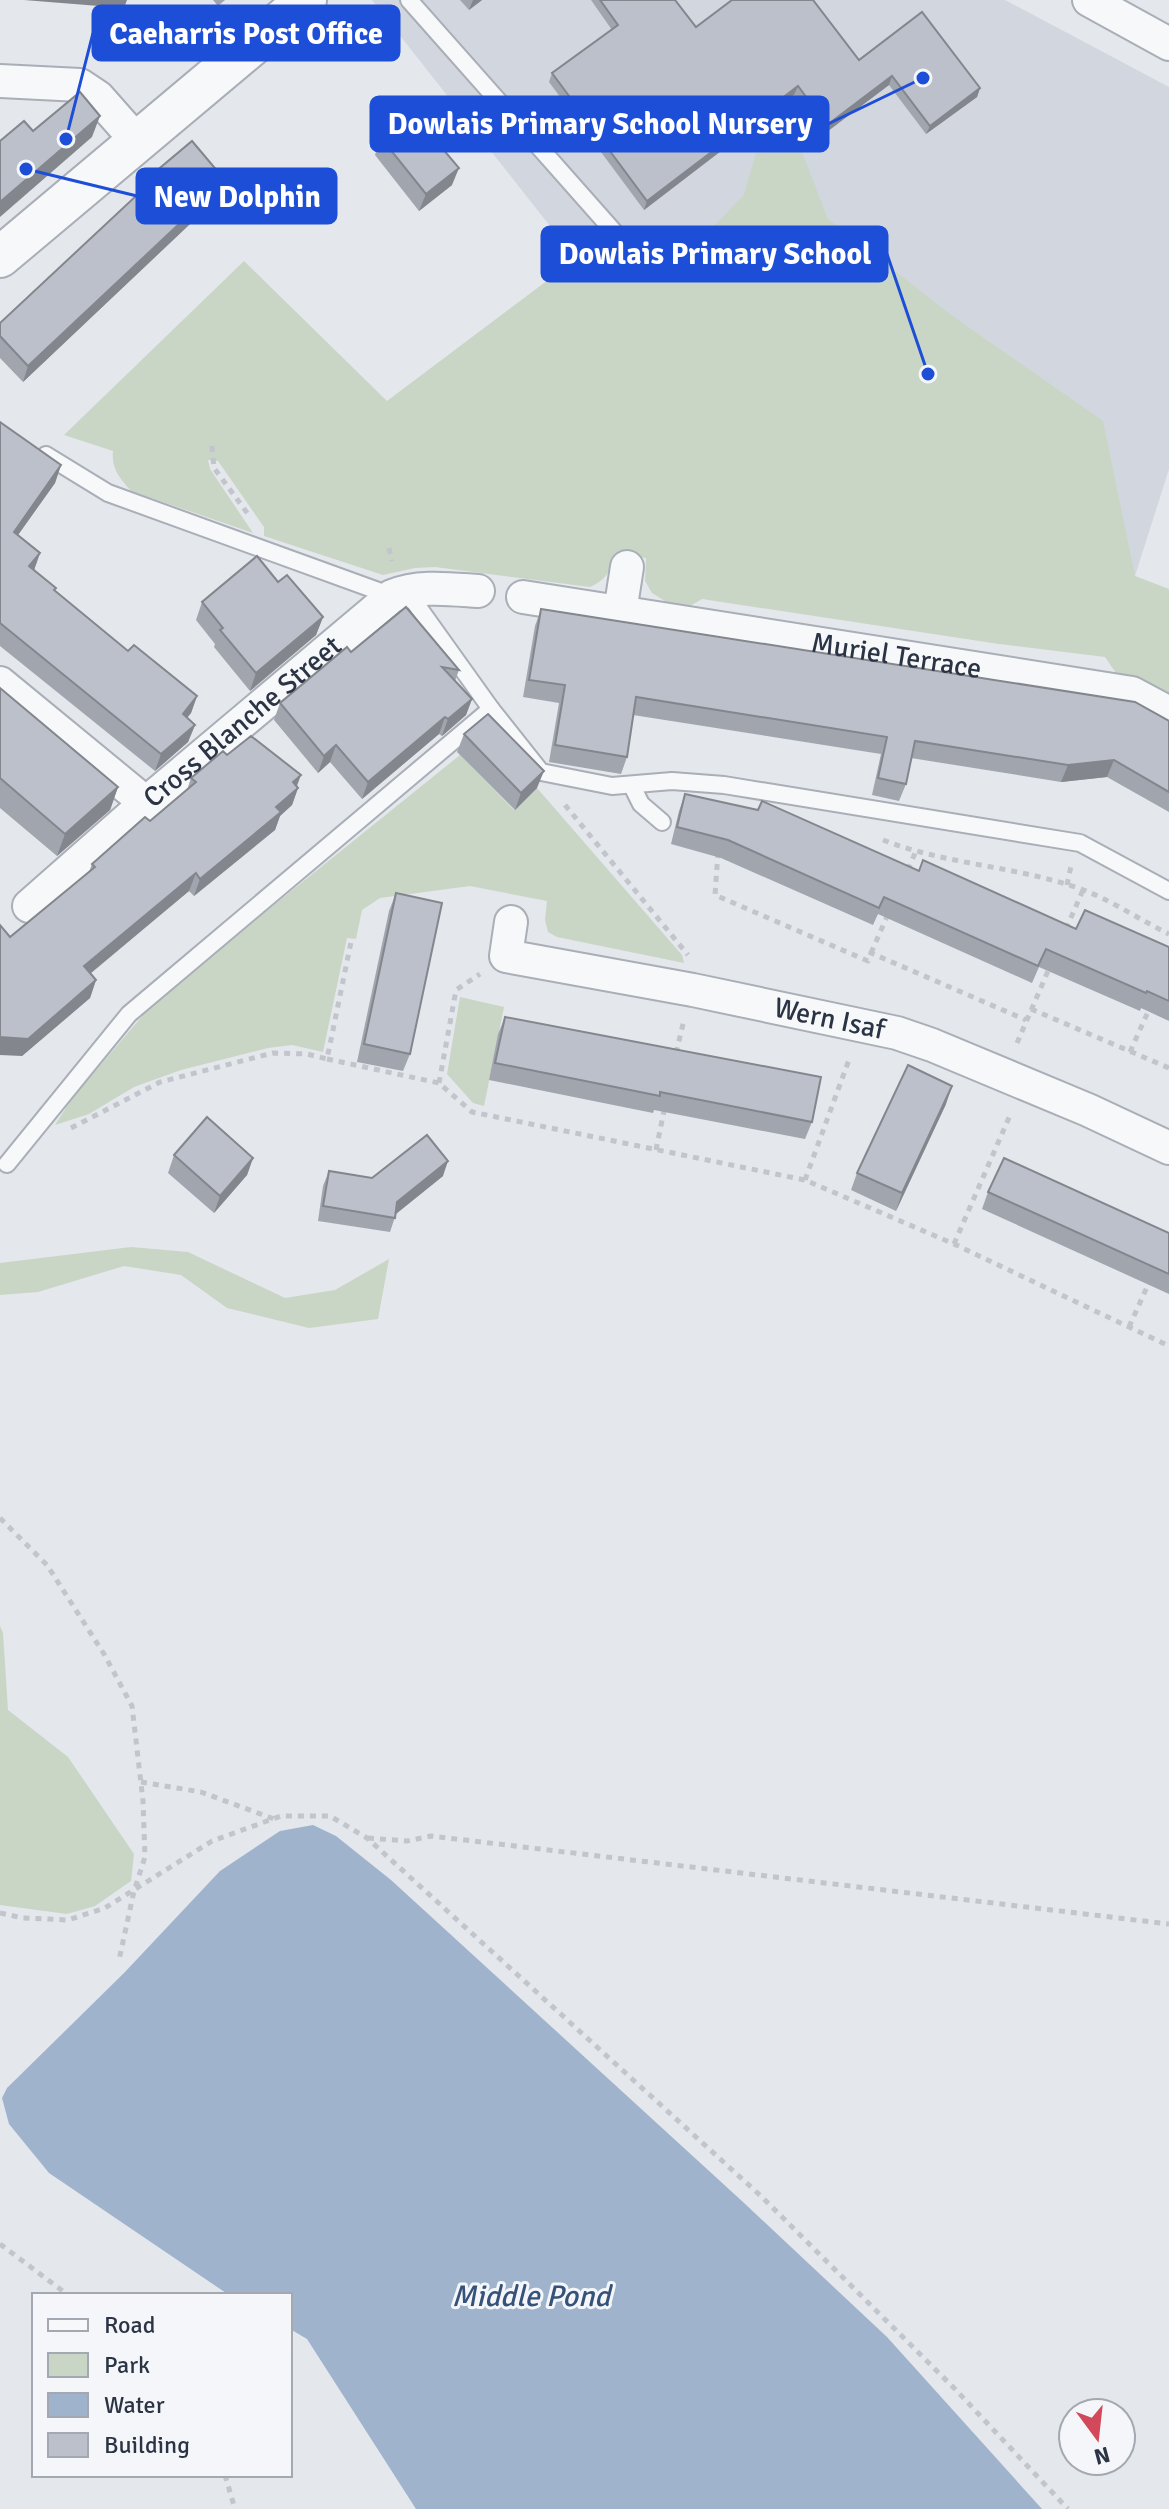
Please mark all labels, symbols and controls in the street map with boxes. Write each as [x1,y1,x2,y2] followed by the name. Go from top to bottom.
[93,6,399,60] callout: Caeharris Post Office
[109,16,383,53] text: Caeharris Post Office
[371,97,828,151] callout: Dowlais Primary School Nursery
[388,106,812,143] text: Dowlais Primary School Nursery
[137,169,336,223] callout: New Dolphin
[153,179,321,216] text: New Dolphin
[542,227,887,281] callout: Dowlais Primary School
[559,236,871,273] text: Dowlais Primary School
[809,626,984,686] street label: Muriel Terrace
[137,629,349,815] street label: Cross Blanche Street
[771,991,890,1047] street label: Wern Isaf
[452,2278,613,2315] water label: Middle Pond
[32,2293,292,2477] legend
[104,2310,155,2340] text: Road
[104,2350,150,2380] text: Park
[104,2390,165,2420] text: Water
[1057,2397,1137,2477] north arrow
[104,2430,190,2460] text: Building
[1091,2441,1113,2471] text: N

